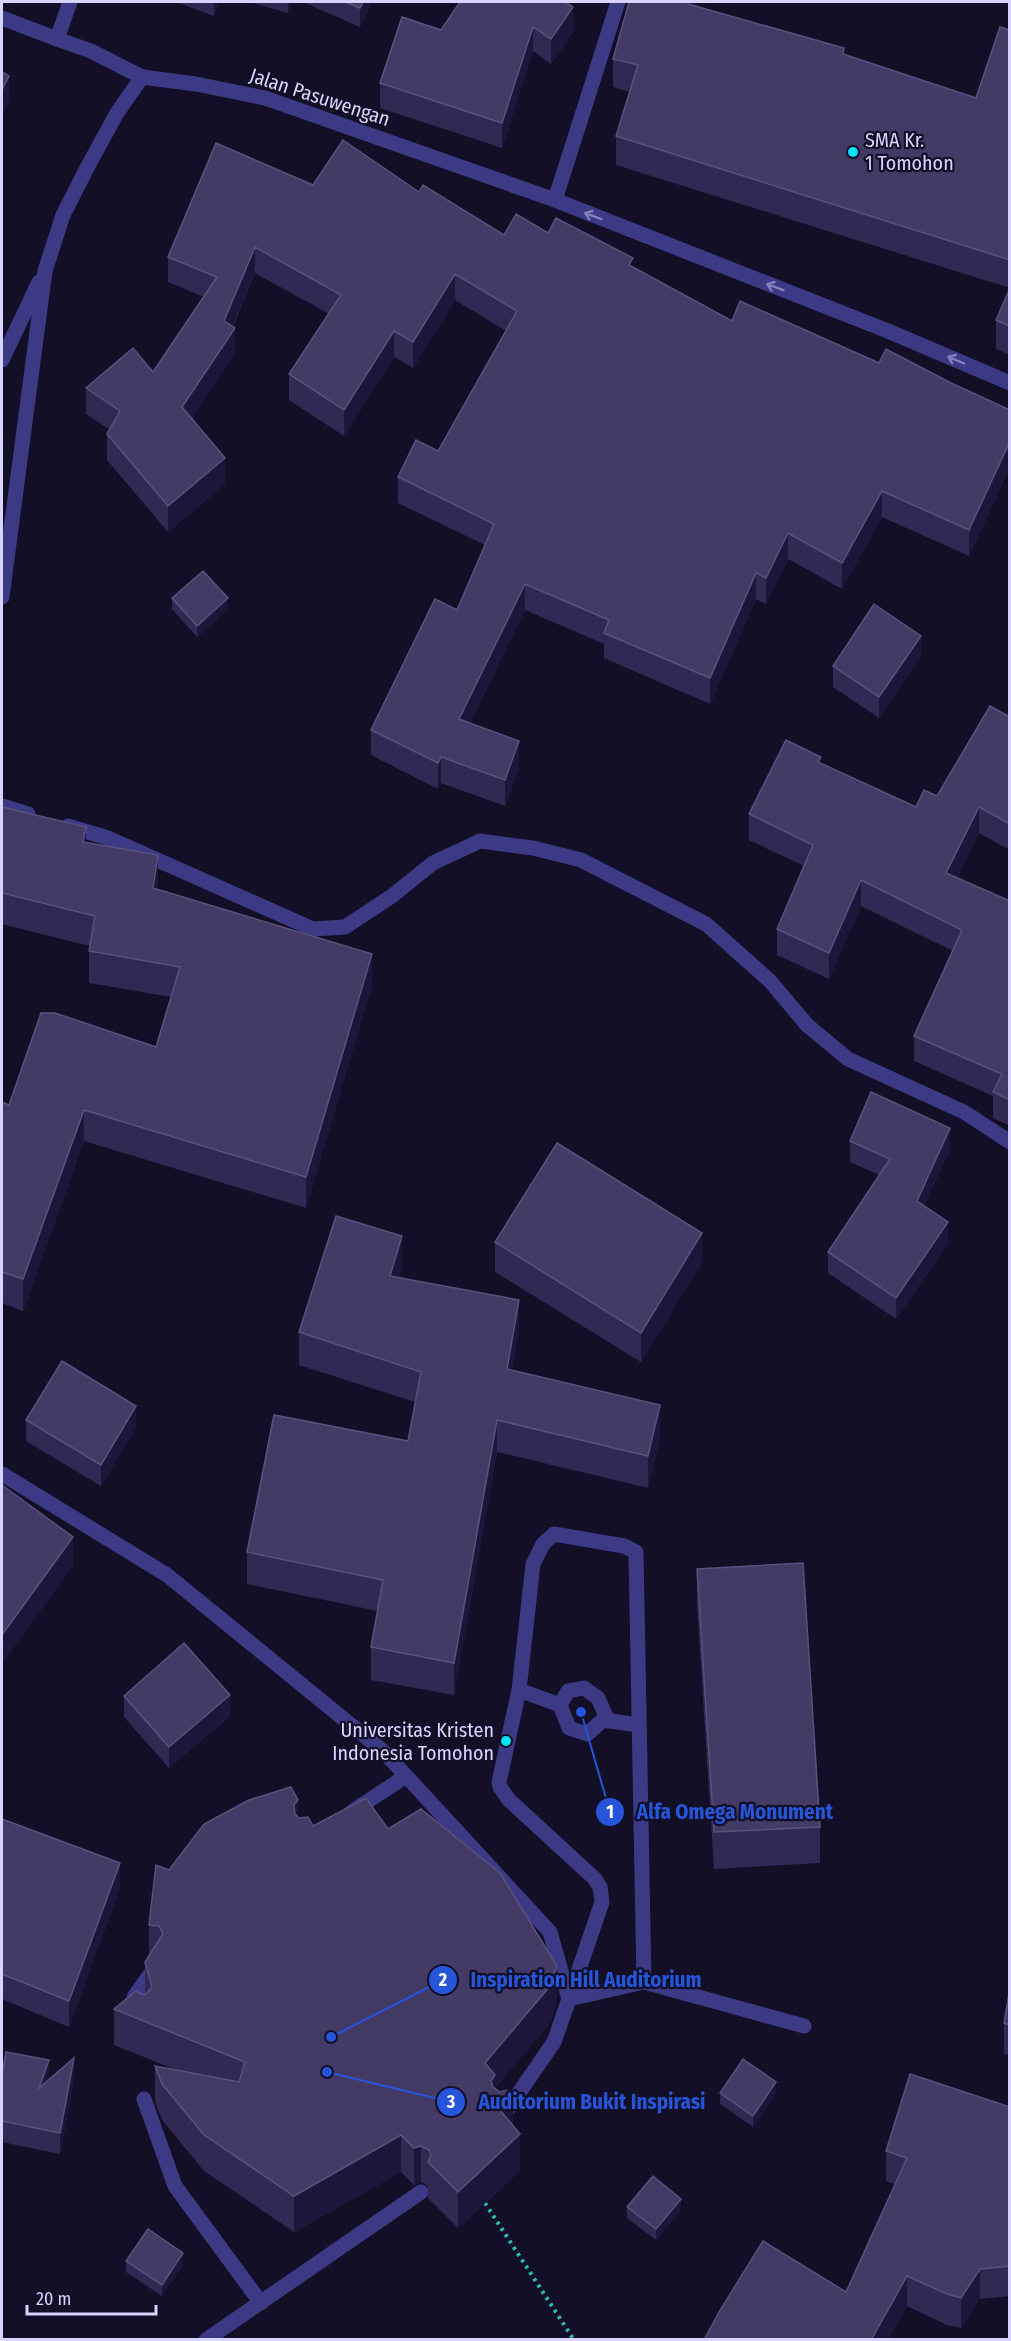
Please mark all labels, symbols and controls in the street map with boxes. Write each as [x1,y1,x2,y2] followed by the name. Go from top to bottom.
[247,63,393,131] street label: Jalan Pasuwengan
[865,128,954,175] place label: SMA Kr. 1 Tomohon
[846,145,860,159] marker: SMA Kr. 1 Tomohon
[585,209,603,220] one-way arrow
[766,281,785,292] one-way arrow
[947,354,965,365] one-way arrow
[332,1718,494,1765] place label: Universitas Kristen Indonesia Tomohon
[499,1734,513,1748] marker: Universitas Kristen Indonesia Tomohon
[595,1792,845,1831] callout: Alfa Omega Monument
[636,1799,834,1825] text: Alfa Omega Monument
[606,1801,614,1823] text: 1
[428,1960,713,1999] callout: Inspiration Hill Auditorium
[471,1967,702,1993] text: Inspiration Hill Auditorium
[438,1969,447,1991] text: 2
[436,2082,717,2121] callout: Auditorium Bukit Inspirasi
[477,2089,706,2115] text: Auditorium Bukit Inspirasi
[446,2091,456,2113] text: 3
[27,2278,156,2316] scale bar
[36,2288,71,2310] text: 20 m

